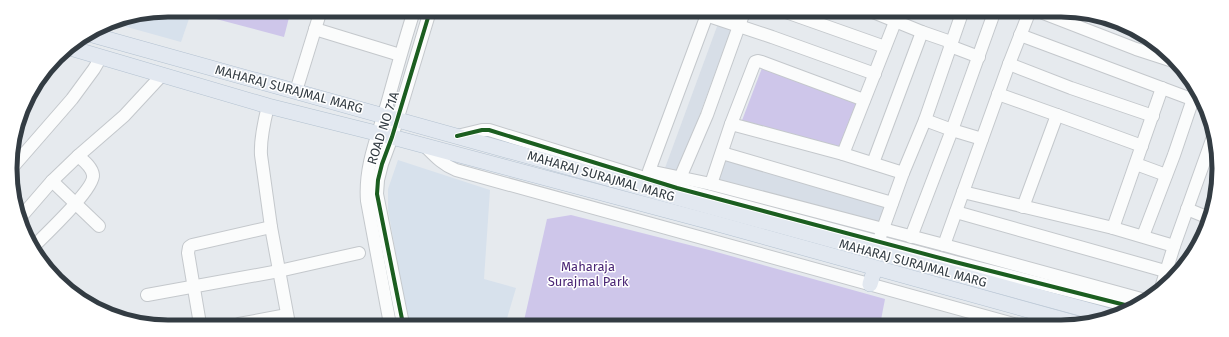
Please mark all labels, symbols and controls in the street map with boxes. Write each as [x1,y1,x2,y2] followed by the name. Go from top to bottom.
[213,62,365,116] street label: MAHARAJ SURAJMAL MARG
[364,89,402,166] street label: ROAD NO 71A
[526,148,676,204] street label: MAHARAJ SURAJMAL MARG
[837,236,989,290] street label: MAHARAJ SURAJMAL MARG
[548,259,629,289] park label: Maharaja Surajmal Park

